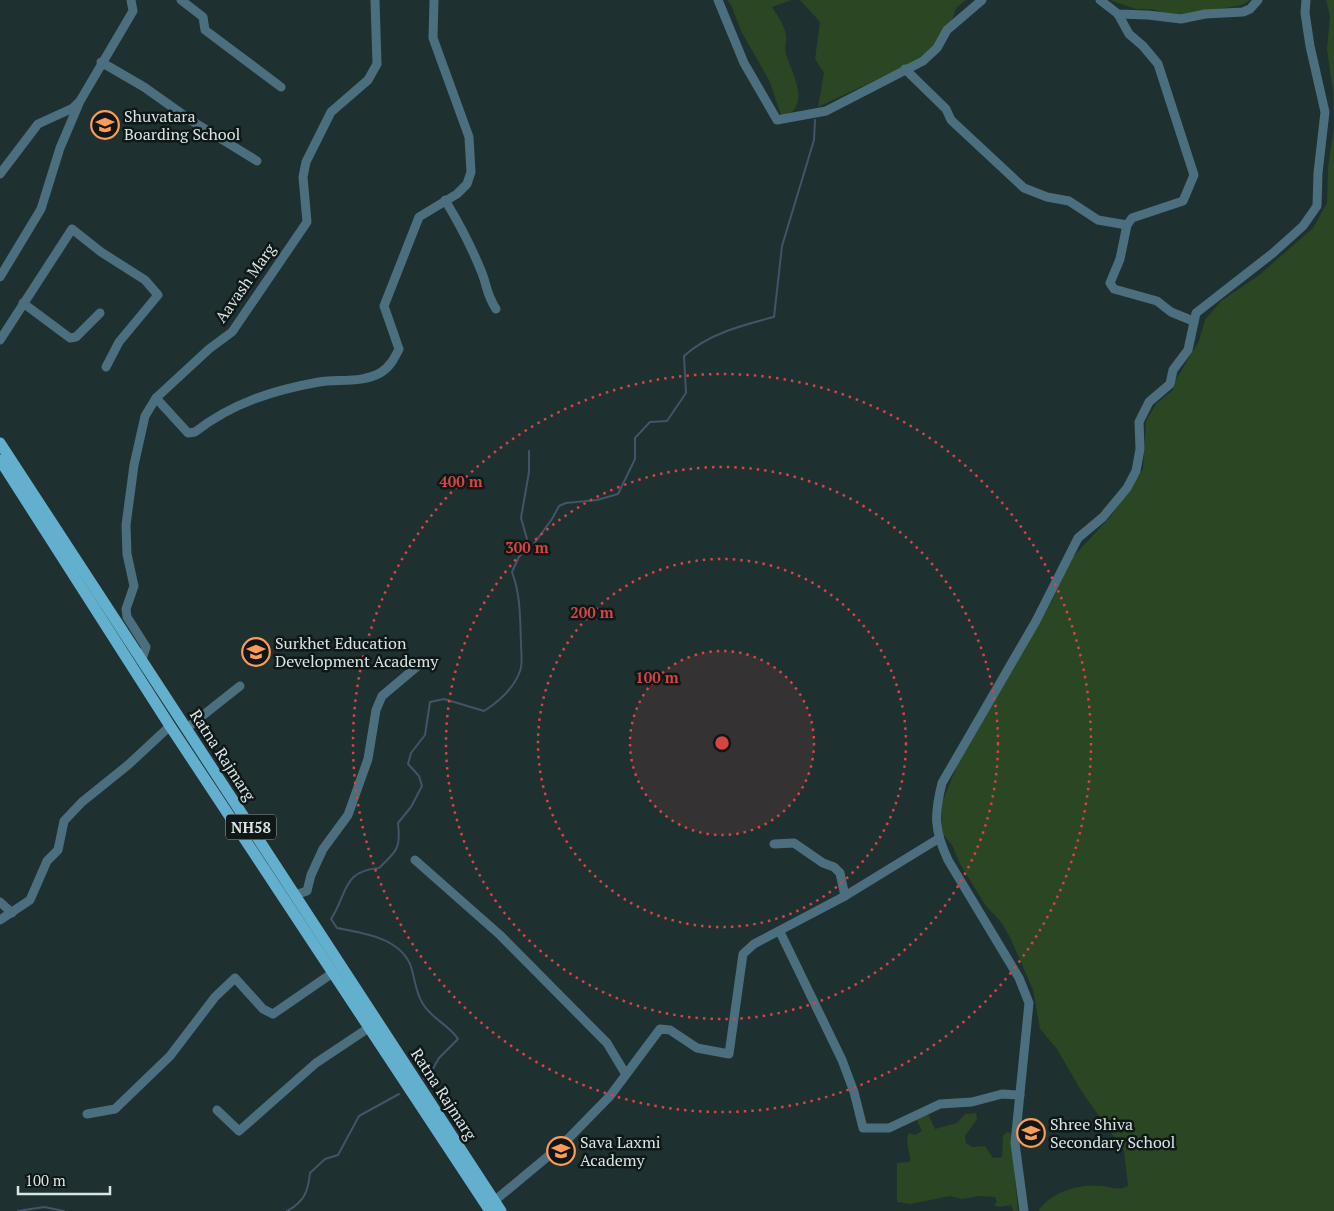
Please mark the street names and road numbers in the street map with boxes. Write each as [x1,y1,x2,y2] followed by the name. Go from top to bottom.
[210,239,281,327] street label: Aavash Marg
[185,705,261,806] street label: Ratna Rajmarg
[226,814,276,840] road number: NH58
[406,1044,482,1145] street label: Ratna Rajmarg

